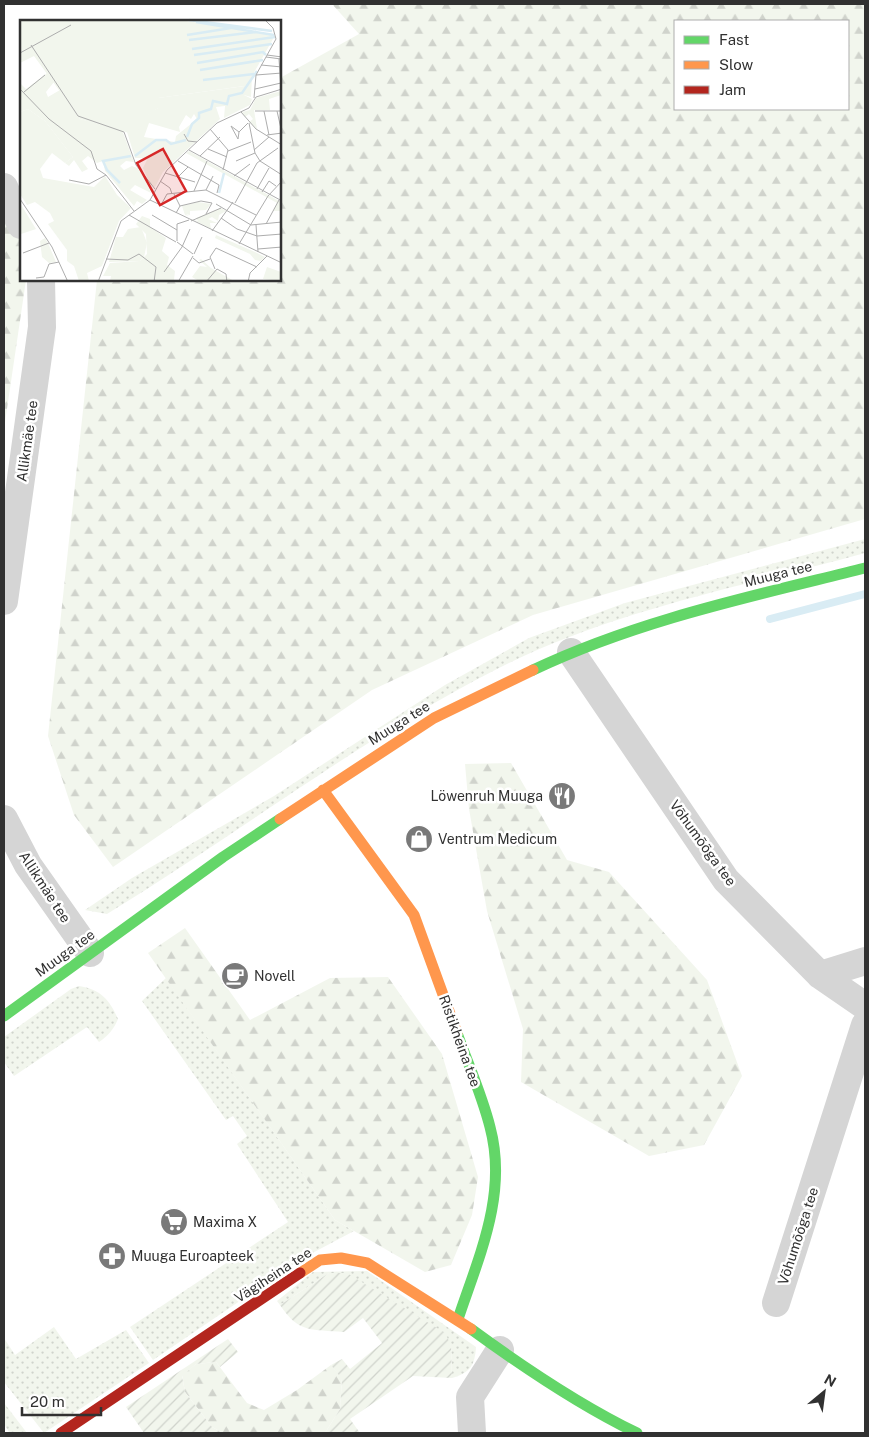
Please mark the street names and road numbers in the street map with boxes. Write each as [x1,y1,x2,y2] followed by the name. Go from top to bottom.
[13,399,41,483] street label: Allikmäe tee
[742,558,814,590] street label: Muuga tee
[365,698,433,748] street label: Muuga tee
[667,797,739,889] street label: Võhumõõga tee
[16,848,74,926] street label: Allikmäe tee
[32,926,98,980] street label: Muuga tee
[436,993,484,1089] street label: Ristikheina tee
[775,1185,821,1287] street label: Võhumõõga tee
[231,1244,315,1306] street label: Vägiheina tee

